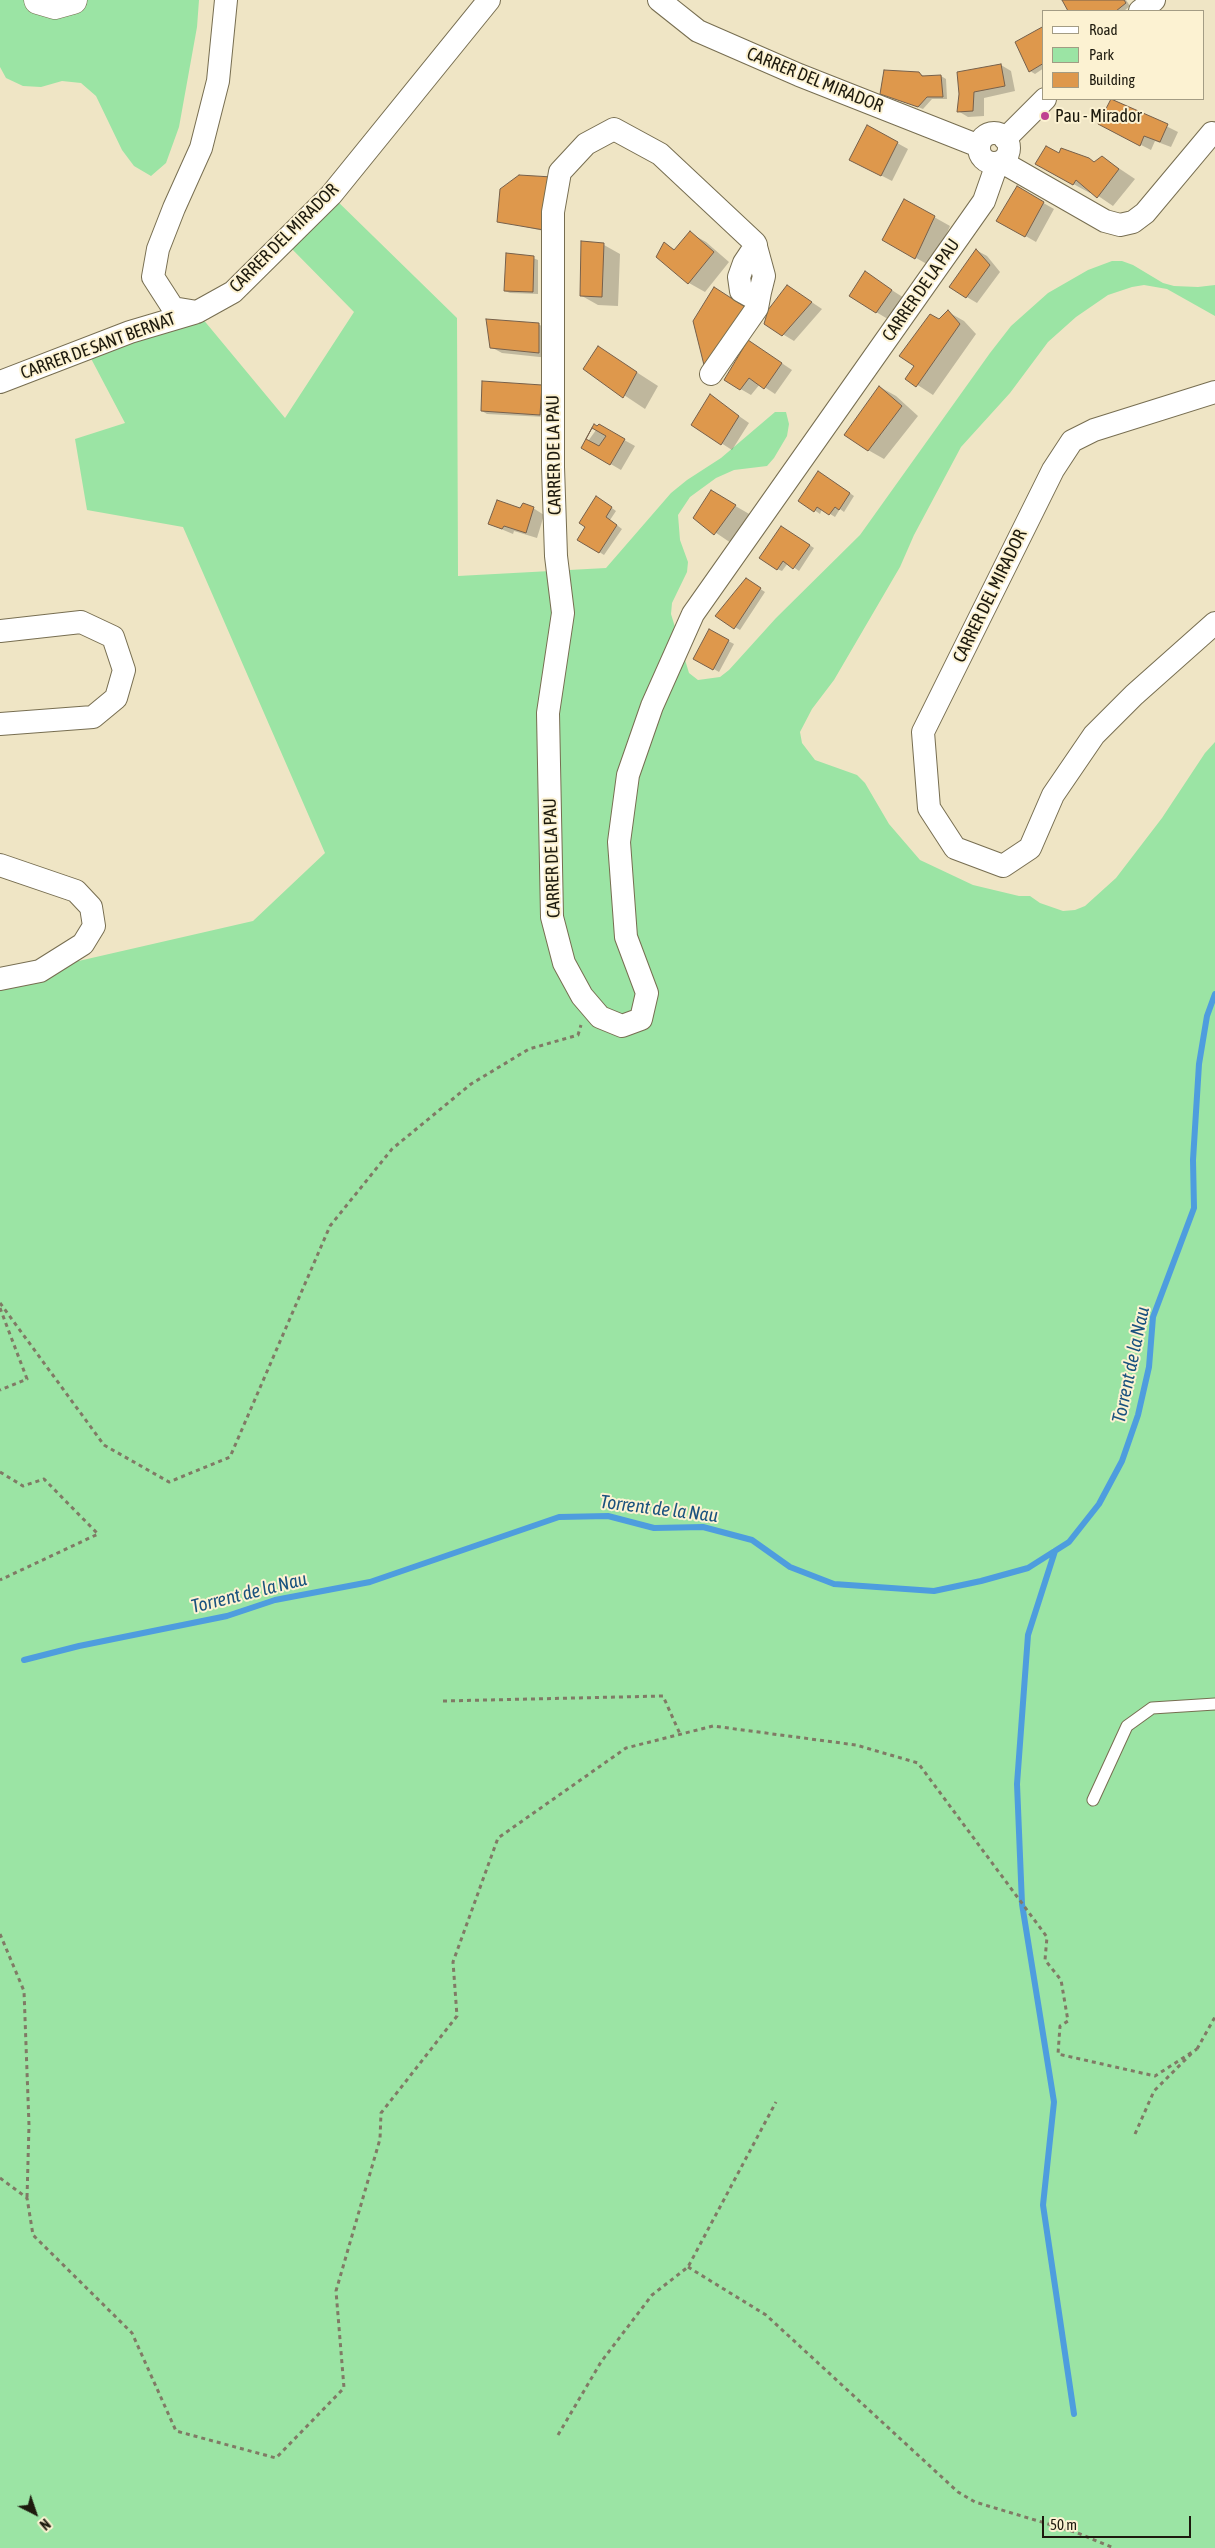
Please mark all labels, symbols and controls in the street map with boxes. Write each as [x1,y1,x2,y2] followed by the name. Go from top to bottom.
[1042,10,1205,100] legend
[1089,21,1118,38] text: Road
[744,43,886,117] street label: CARRER DEL MIRADOR
[1089,46,1114,63] text: Park
[1089,71,1135,88] text: Building
[1055,105,1142,127] place label: Pau - Mirador
[1039,110,1051,122] marker: Pau - Mirador
[225,179,343,297] street label: CARRER DEL MIRADOR
[878,235,964,345] street label: CARRER DE LA PAU
[18,308,178,384] street label: CARRER DE SANT BERNAT
[542,395,566,515] street label: CARRER DE LA PAU
[948,526,1032,666] street label: CARRER DEL MIRADOR
[539,798,565,918] street label: CARRER DE LA PAU
[1108,1305,1154,1425] water label: Torrent de la Nau
[599,1490,719,1528] water label: Torrent de la Nau
[189,1568,309,1618] water label: Torrent de la Nau
[10,2488,60,2538] north arrow
[1045,2506,1194,2538] scale bar
[36,2516,53,2533] text: N
[1050,2516,1077,2533] text: 50 m

